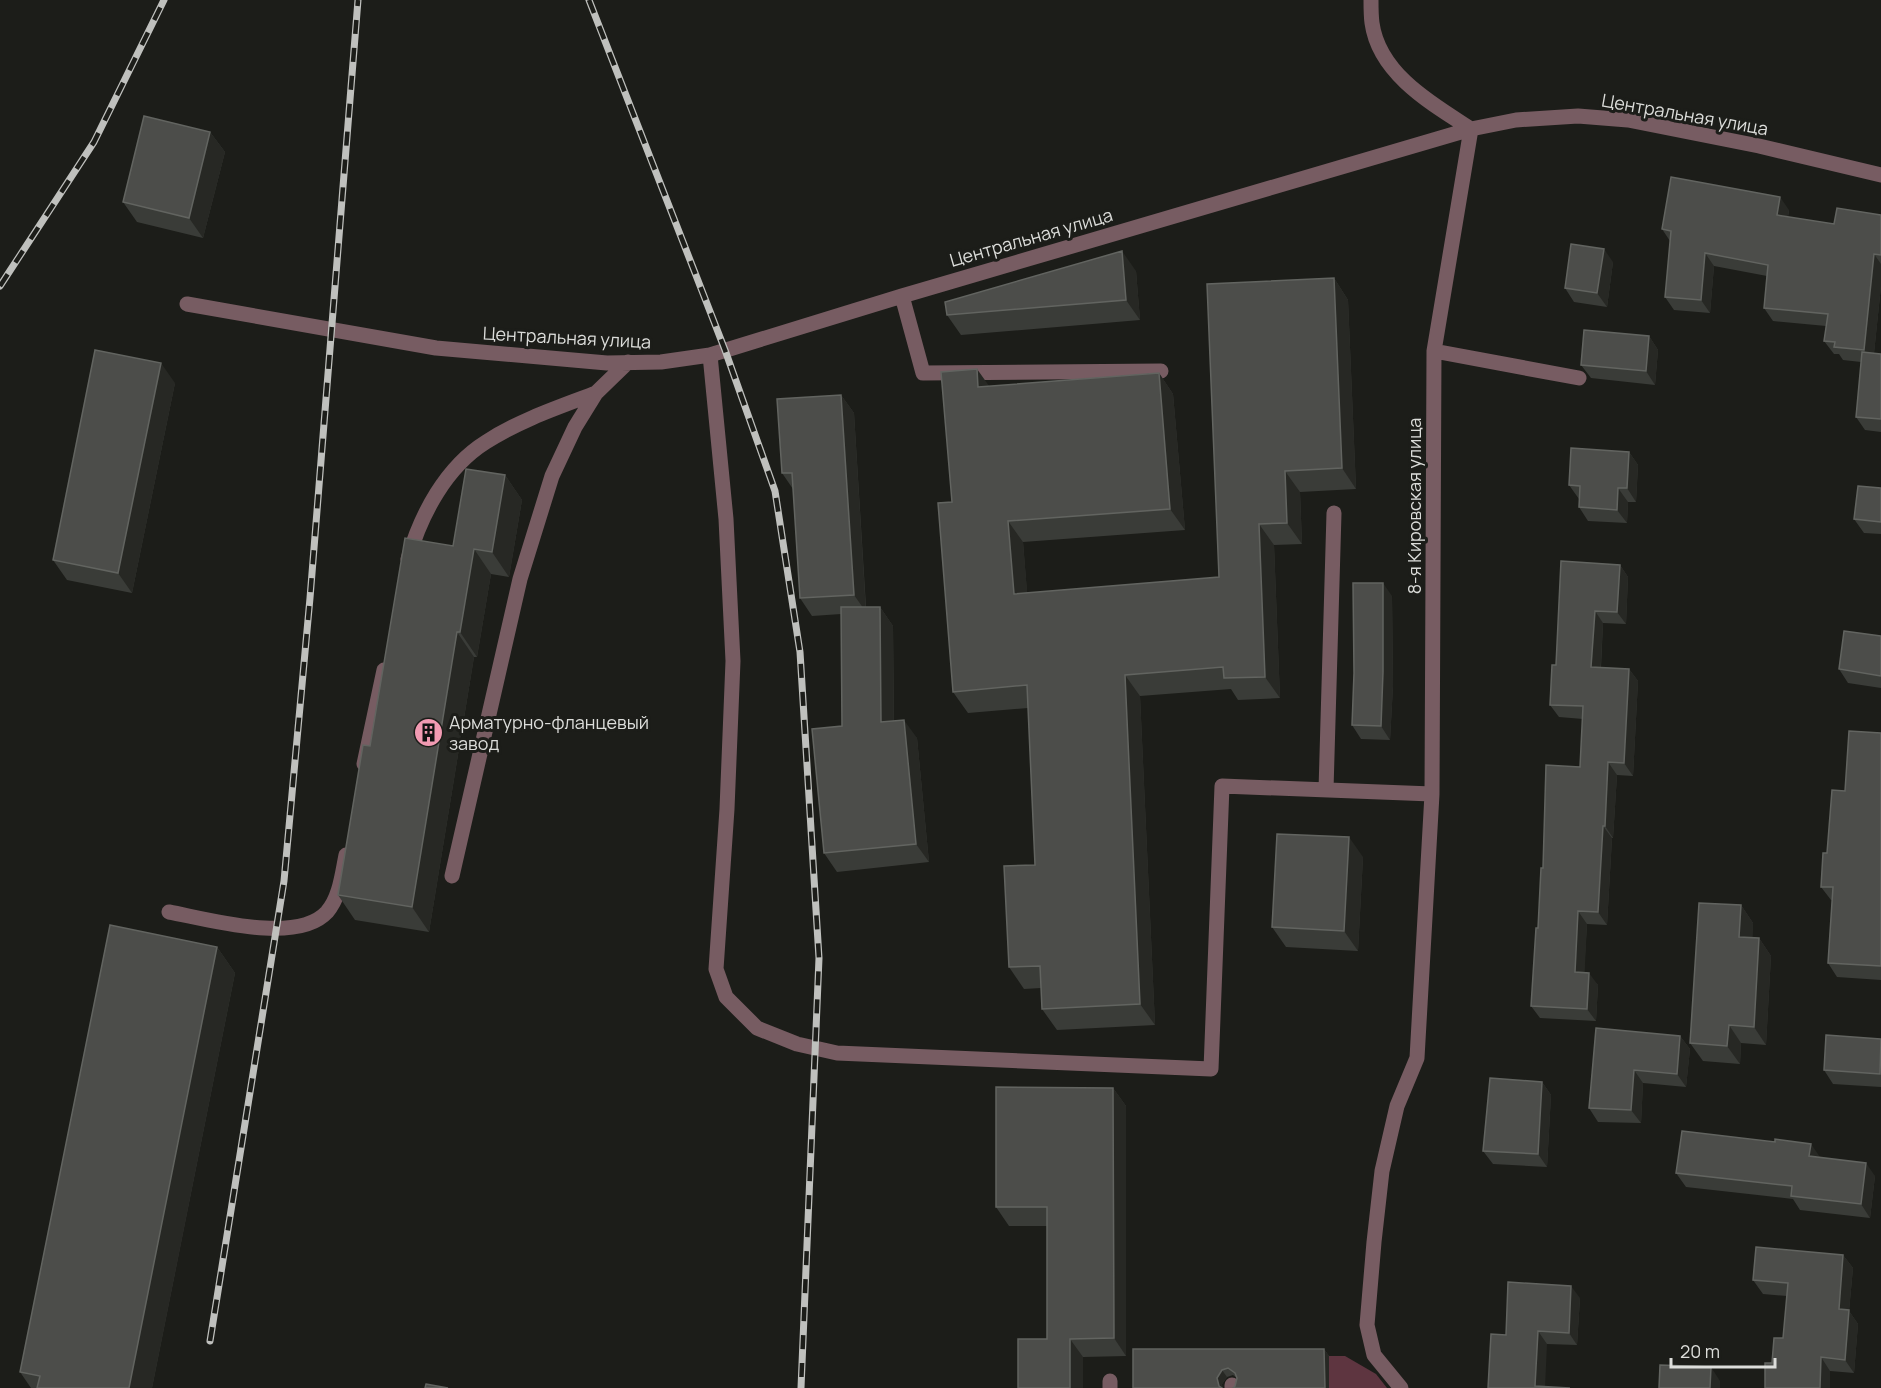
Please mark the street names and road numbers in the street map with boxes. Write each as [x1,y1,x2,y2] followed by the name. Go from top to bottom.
[1600,88,1770,140] street label: Центральная улица
[947,202,1115,272] street label: Центральная улица
[482,321,652,353] street label: Центральная улица
[1402,418,1426,594] street label: 8-я Кировская улица

